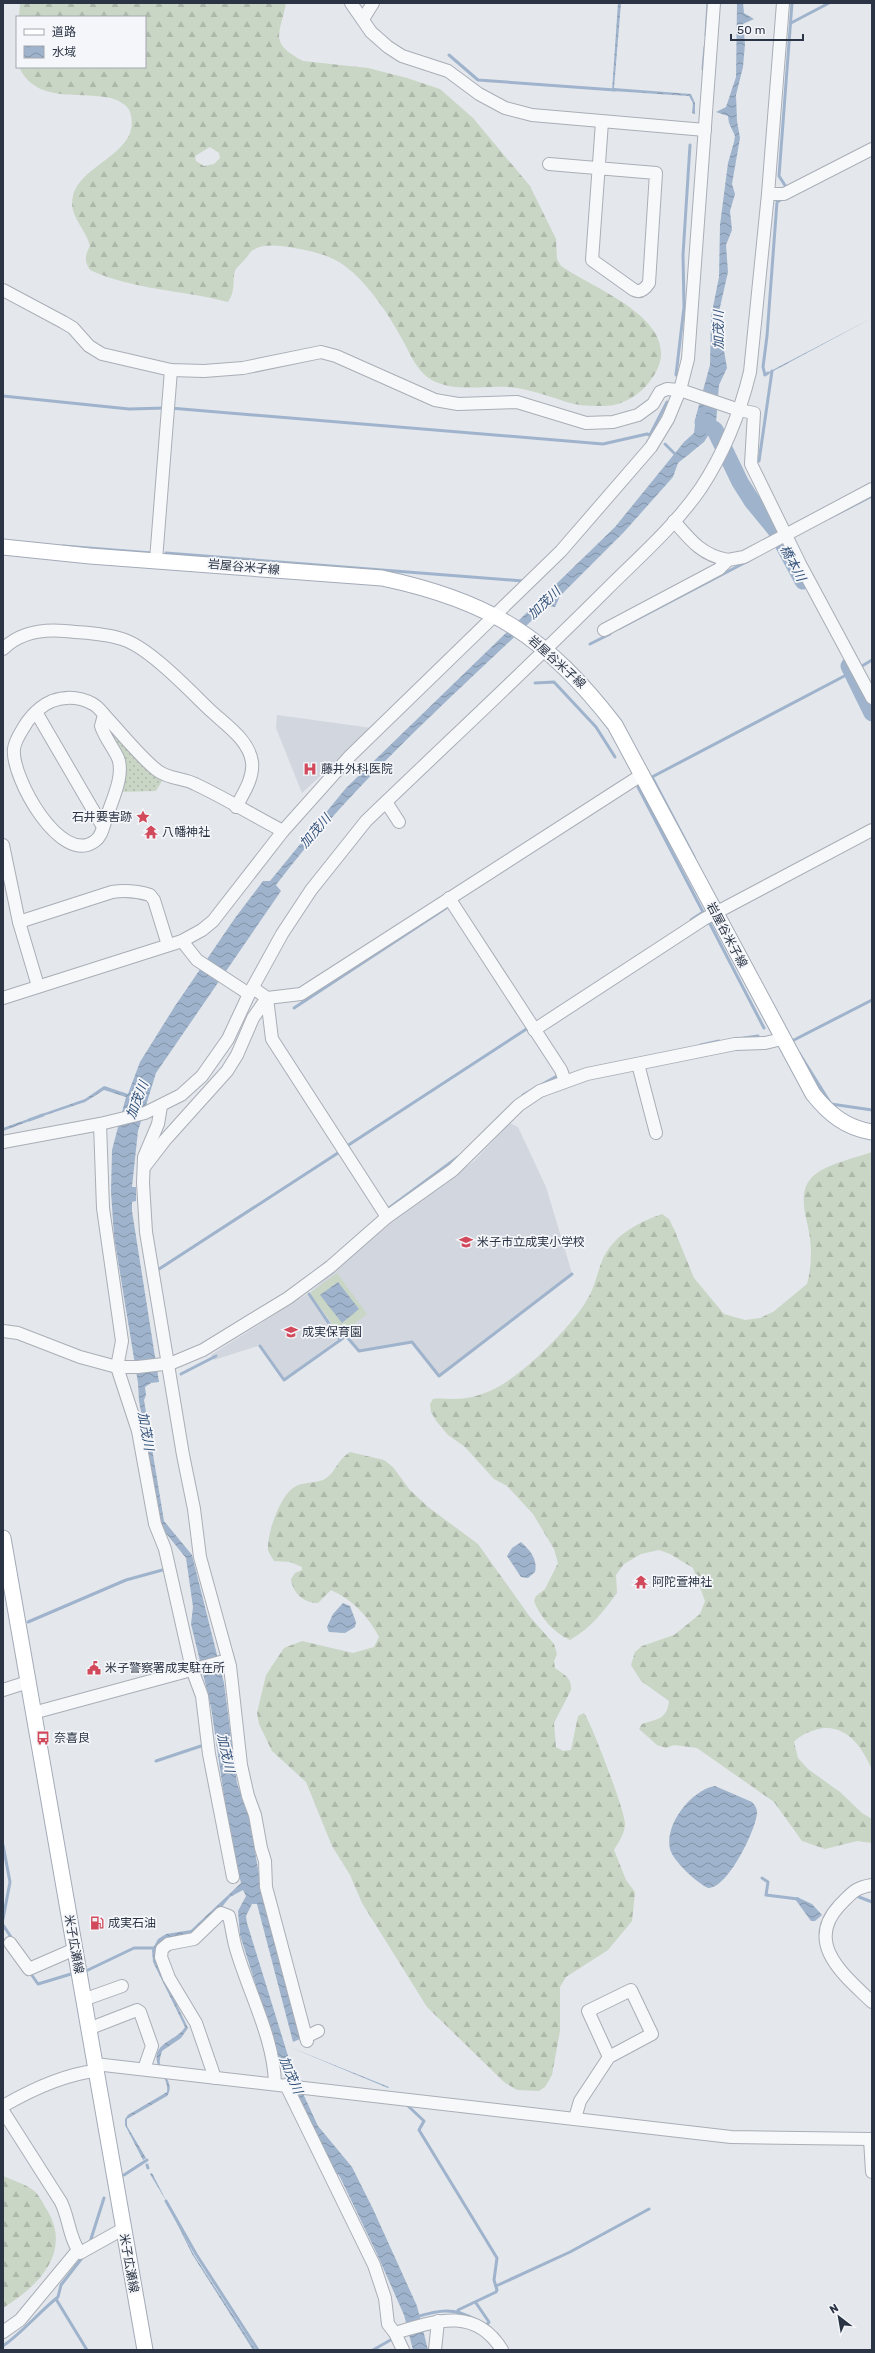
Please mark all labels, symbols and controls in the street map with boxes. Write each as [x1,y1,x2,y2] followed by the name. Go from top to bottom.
[16,16,146,68] legend
[731,16,803,42] scale bar
[737,23,765,37] text: 50 m
[52,25,76,39] text: 道路
[52,45,76,59] text: 水域
[711,309,726,350] water label: 加茂川
[777,542,810,585] water label: 橋本川
[208,557,280,577] street label: 岩屋谷米子線
[525,583,565,622] water label: 加茂川
[526,633,588,691] street label: 岩屋谷米子線
[302,761,318,777] hospital icon: 藤井外科医院
[321,762,393,776] place label: 藤井外科医院
[135,809,151,825] place icon: 石井要害跡
[72,810,132,824] place label: 石井要害跡
[297,810,335,851] water label: 加茂川
[143,824,159,840] temple icon: 八幡神社
[162,825,210,839] place label: 八幡神社
[704,900,750,970] street label: 岩屋谷米子線
[123,1077,152,1121] water label: 加茂川
[458,1234,474,1250] school or university icon: 米子市立成実小学校
[477,1235,585,1249] place label: 米子市立成実小学校
[283,1324,299,1340] school or university icon: 成実保育園
[302,1325,362,1339] place label: 成実保育園
[135,1410,157,1453] water label: 加茂川
[633,1574,649,1590] temple icon: 阿陀萱神社
[652,1575,712,1589] place label: 阿陀萱神社
[86,1660,102,1676] public building icon: 米子警察署成実駐在所
[105,1661,225,1675] place label: 米子警察署成実駐在所
[35,1730,51,1746] bus stop icon: 奈喜良
[54,1731,90,1745] place label: 奈喜良
[215,1732,238,1776] water label: 加茂川
[62,1913,86,1975] street label: 米子広瀬線
[89,1915,105,1931] fuel station icon: 成実石油
[108,1916,156,1930] place label: 成実石油
[276,2054,306,2098] water label: 加茂川
[117,2232,141,2294] street label: 米子広瀬線
[819,2297,859,2337] north arrow
[827,2301,841,2316] text: N

